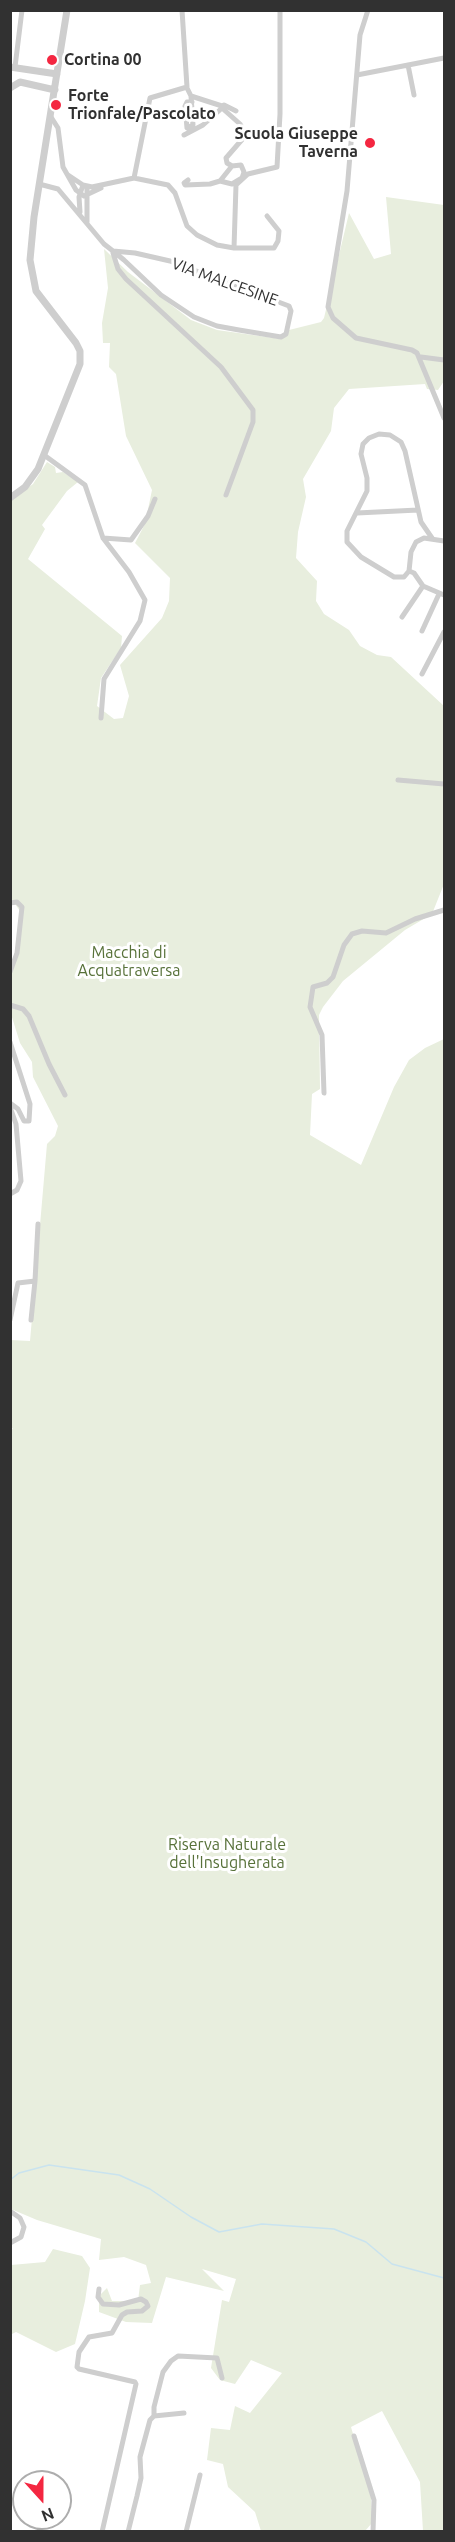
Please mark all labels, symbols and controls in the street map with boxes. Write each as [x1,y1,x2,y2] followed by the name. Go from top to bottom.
[64,50,142,70] place label: Cortina 00
[45,53,59,67] marker: Cortina 00
[68,86,216,124] place label: Forte Trionfale/Pascolato
[49,98,63,112] marker: Forte Trionfale/Pascolato
[235,124,358,162] place label: Scuola Giuseppe Taverna
[363,136,377,150] marker: Scuola Giuseppe Taverna
[169,254,281,310] street label: VIA MALCESINE
[78,943,180,981] park label: Macchia di Acquatraversa
[168,1835,286,1873] park label: Riserva Naturale dell'Insugherata
[12,2470,72,2530] north arrow
[39,2504,57,2525] text: N

